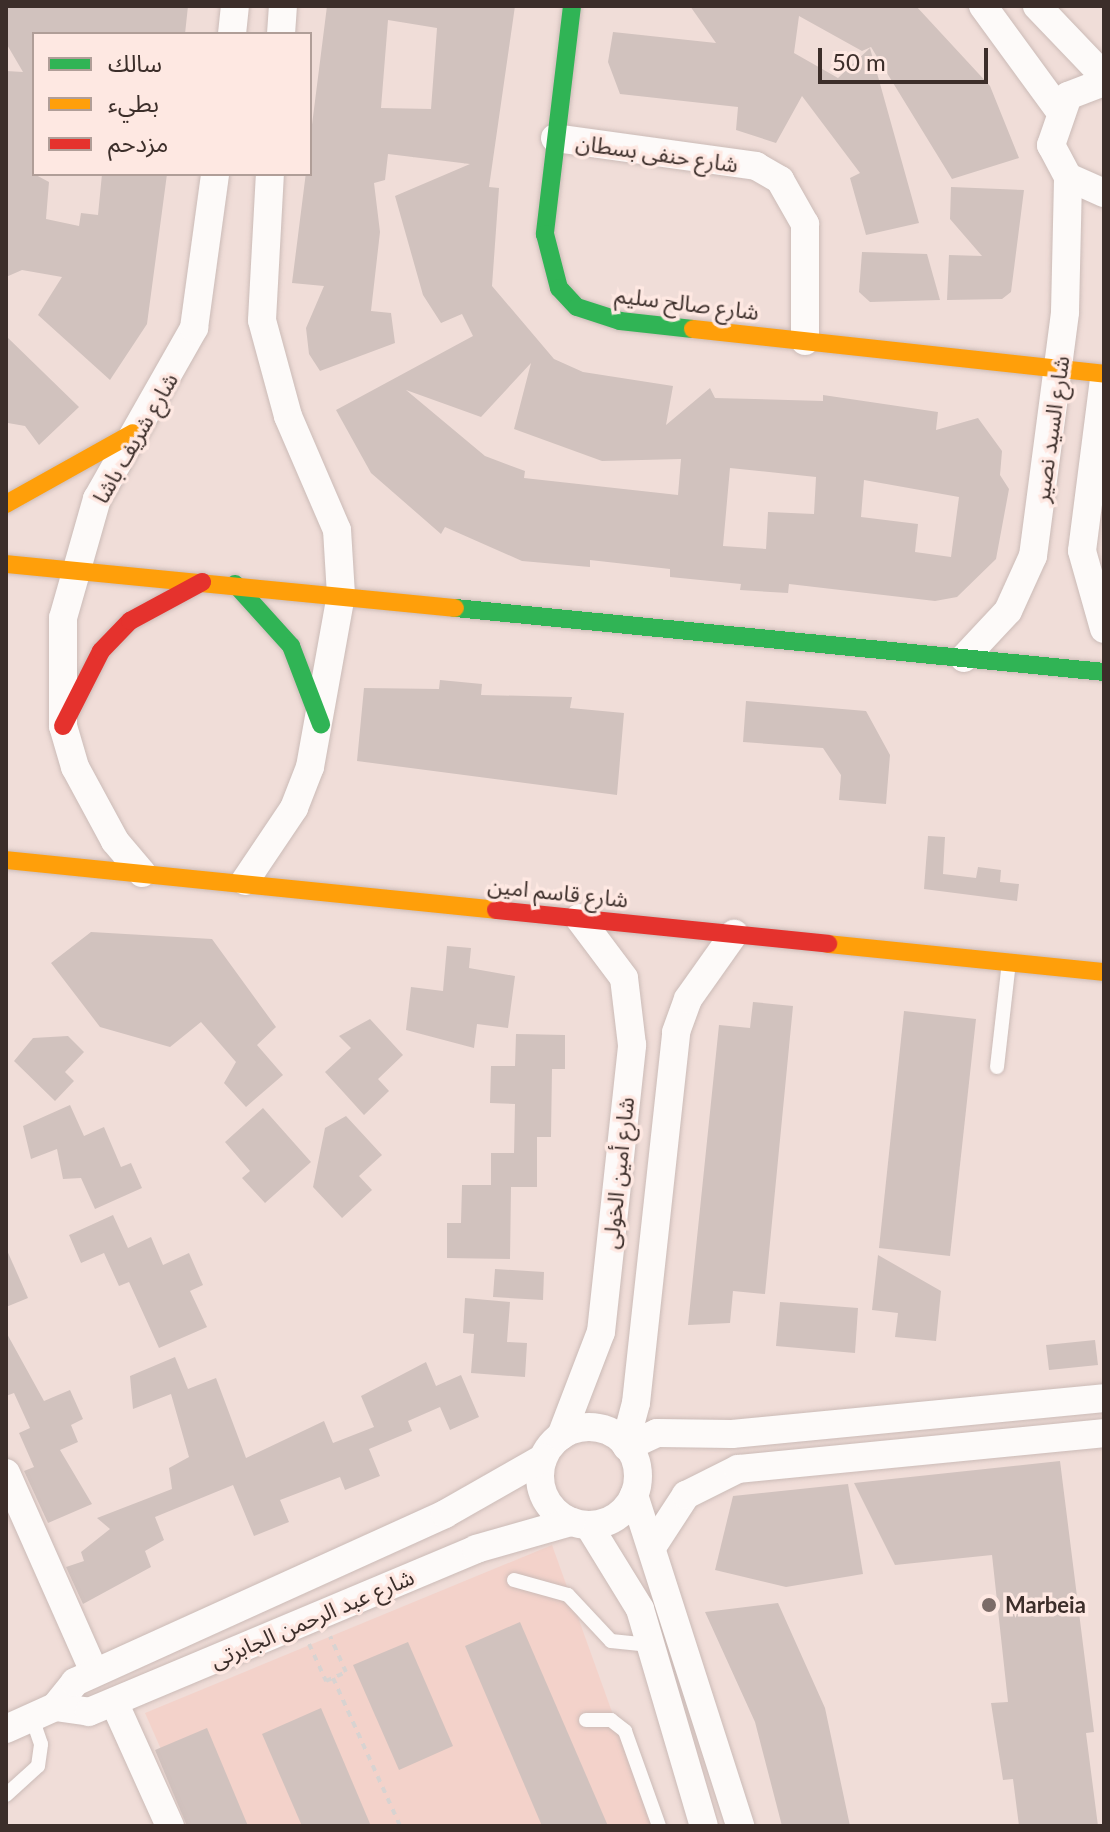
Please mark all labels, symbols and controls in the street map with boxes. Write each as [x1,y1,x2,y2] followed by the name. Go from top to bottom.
[32,32,312,176] legend
[822,32,992,82] scale bar
[832,47,886,76] text: 50 m
[108,48,162,77] text: سالك
[108,88,159,117] text: بطيء
[108,128,168,157] text: مزدحم
[574,129,740,177] street label: شارع حنفى بسطان
[614,281,760,325] street label: شارع صالح سليم
[1028,354,1074,504] street label: شارع السيد نصير
[87,368,183,508] street label: شارع شريف باشا
[486,872,630,912] street label: شارع قاسم امين
[597,1096,639,1250] street label: شارع أمين الخولى
[206,1563,418,1673] street label: شارع عبد الرحمن الجابرتى
[1005,1592,1086,1618] place label: Marbeia
[980,1596,998,1614] marker: Marbeia

